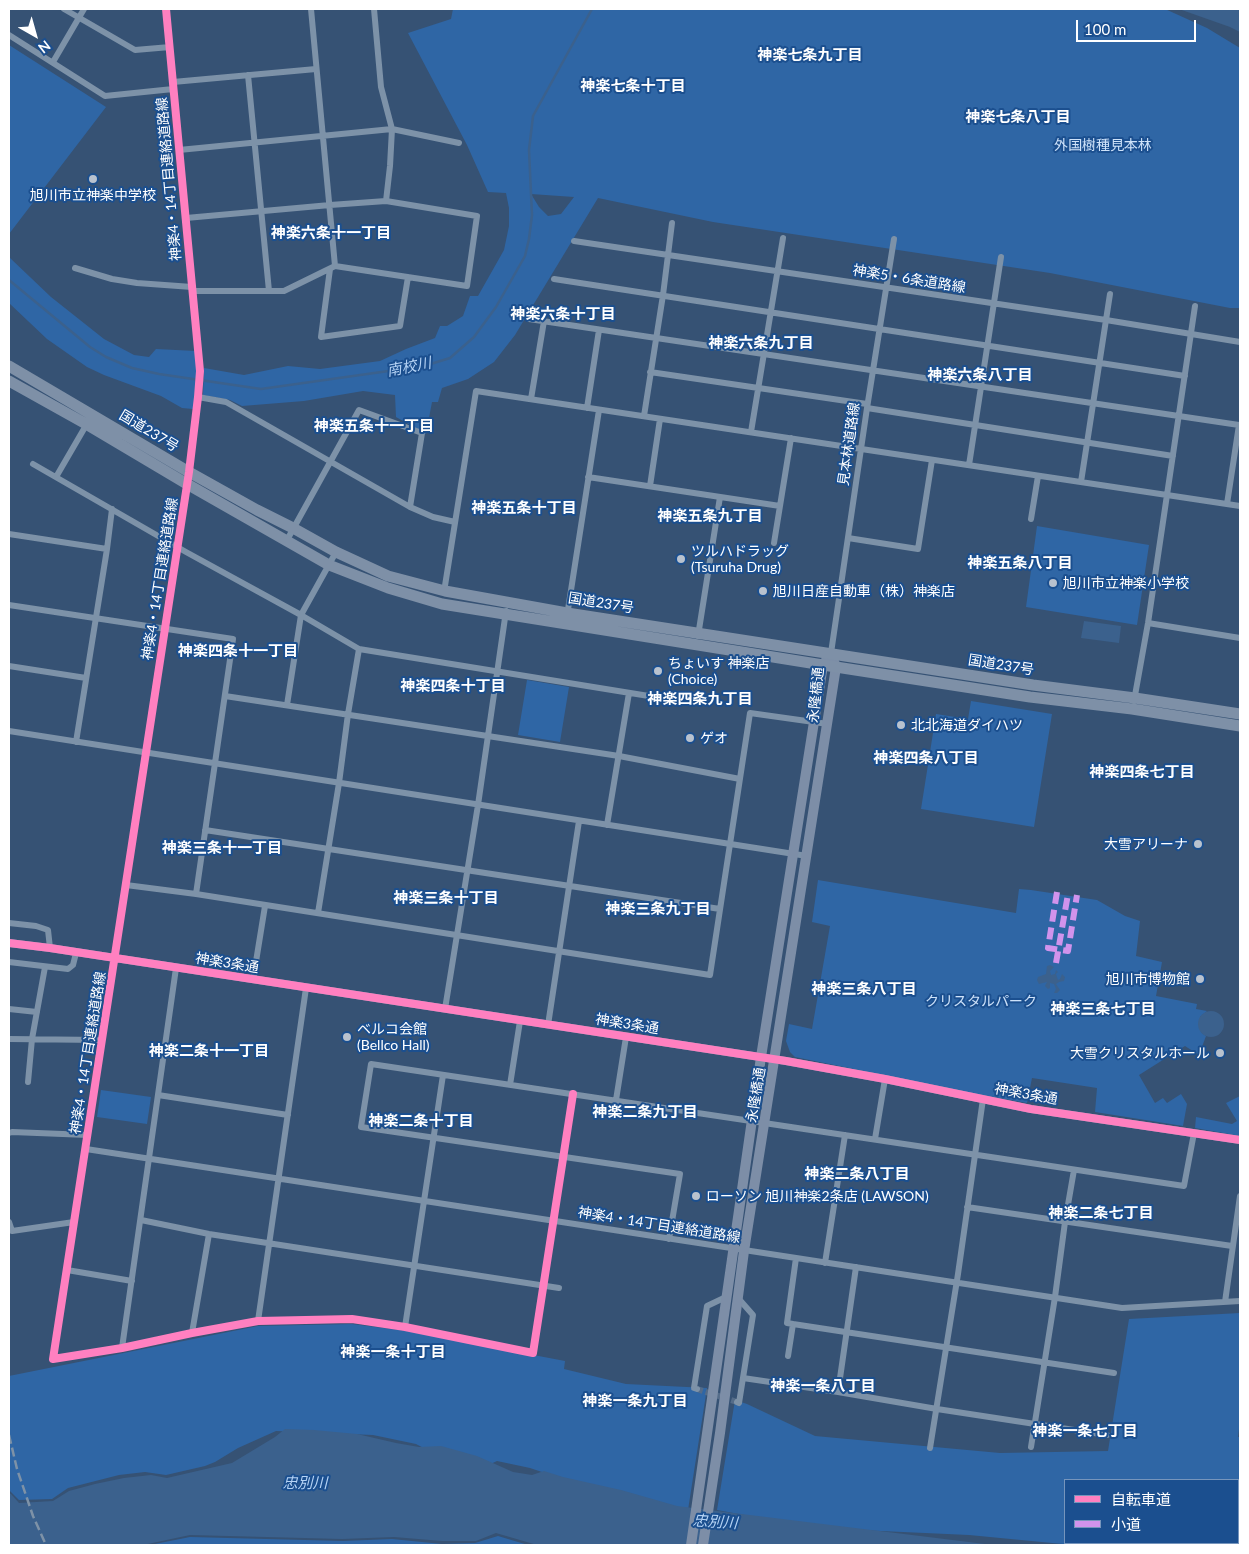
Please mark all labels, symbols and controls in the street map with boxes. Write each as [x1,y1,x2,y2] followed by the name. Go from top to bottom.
[10,10,60,60] north arrow
[1079,10,1199,42] scale bar
[1084,20,1126,38] text: 100 m
[35,37,54,57] text: N
[758,46,862,64] district label: 神楽七条九丁目
[581,77,685,95] district label: 神楽七条十丁目
[153,96,185,262] street label: 神楽4・14丁目連絡道路線
[966,108,1070,126] district label: 神楽七条八丁目
[1054,137,1152,153] park label: 外国樹種見本林
[87,173,99,185] marker: 旭川市立神楽中学校
[30,187,156,203] place label: 旭川市立神楽中学校
[271,224,391,242] district label: 神楽六条十一丁目
[851,262,967,296] street label: 神楽5・6条道路線
[511,305,615,323] district label: 神楽六条十丁目
[709,334,813,352] district label: 神楽六条九丁目
[385,354,433,380] water label: 南校川
[928,366,1032,384] district label: 神楽六条八丁目
[835,401,863,487] street label: 見本林道路線
[116,407,182,455] street label: 国道237号
[314,417,434,435] district label: 神楽五条十一丁目
[139,497,181,661] street label: 神楽4・14丁目連絡道路線
[472,499,576,517] district label: 神楽五条十丁目
[658,507,762,525] district label: 神楽五条九丁目
[691,543,789,576] place label: ツルハドラッグ (Tsuruha Drug)
[675,553,687,565] marker: ツルハドラッグ (Tsuruha Drug)
[968,554,1072,572] district label: 神楽五条八丁目
[1063,575,1189,591] place label: 旭川市立神楽小学校
[1047,577,1059,589] marker: 旭川市立神楽小学校
[773,583,955,599] place label: 旭川日産自動車（株）神楽店
[757,585,769,597] marker: 旭川日産自動車（株）神楽店
[567,590,635,616] street label: 国道237号
[178,642,298,660] district label: 神楽四条十一丁目
[967,652,1035,678] street label: 国道237号
[668,655,770,688] place label: ちょいす 神楽店 (Choice)
[652,665,664,677] marker: ちょいす 神楽店 (Choice)
[805,666,827,724] street label: 永隆橋通
[401,677,505,695] district label: 神楽四条十丁目
[648,690,752,708] district label: 神楽四条九丁目
[911,717,1023,733] place label: 北北海道ダイハツ
[895,719,907,731] marker: 北北海道ダイハツ
[700,730,728,746] place label: ゲオ
[684,732,696,744] marker: ゲオ
[874,749,978,767] district label: 神楽四条八丁目
[1090,763,1194,781] district label: 神楽四条七丁目
[1104,836,1188,852] place label: 大雪アリーナ
[1192,838,1204,850] marker: 大雪アリーナ
[162,839,282,857] district label: 神楽三条十一丁目
[394,889,498,907] district label: 神楽三条十丁目
[606,900,710,918] district label: 神楽三条九丁目
[194,950,260,976] street label: 神楽3条通
[67,971,109,1135] street label: 神楽4・14丁目連絡道路線
[1106,971,1190,987] place label: 旭川市博物館
[1194,973,1206,985] marker: 旭川市博物館
[812,980,916,998] district label: 神楽三条八丁目
[925,993,1037,1009] park label: クリスタルパーク
[1051,1000,1155,1018] district label: 神楽三条七丁目
[594,1011,660,1037] street label: 神楽3条通
[357,1021,430,1054] place label: ベルコ会館 (Bellco Hall)
[341,1031,353,1043] marker: ベルコ会館 (Bellco Hall)
[149,1042,269,1060] district label: 神楽二条十一丁目
[1070,1045,1210,1061] place label: 大雪クリスタルホール
[1214,1047,1226,1059] marker: 大雪クリスタルホール
[743,1066,769,1124] street label: 永隆橋通
[993,1080,1059,1108] street label: 神楽3条通
[593,1103,697,1121] district label: 神楽二条九丁目
[369,1112,473,1130] district label: 神楽二条十丁目
[805,1165,909,1183] district label: 神楽二条八丁目
[706,1188,929,1204] place label: ローソン 旭川神楽2条店 (LAWSON)
[690,1190,702,1202] marker: ローソン 旭川神楽2条店 (LAWSON)
[577,1204,741,1246] street label: 神楽4・14丁目連絡道路線
[1049,1204,1153,1222] district label: 神楽二条七丁目
[341,1343,445,1361] district label: 神楽一条十丁目
[771,1377,875,1395] district label: 神楽一条八丁目
[583,1392,687,1410] district label: 神楽一条九丁目
[1033,1422,1137,1440] district label: 神楽一条七丁目
[283,1474,327,1492] water label: 忠別川
[1064,1479,1239,1544] legend
[1111,1490,1171,1508] text: 自転車道
[692,1511,738,1533] water label: 忠別川
[1111,1515,1141,1533] text: 小道

